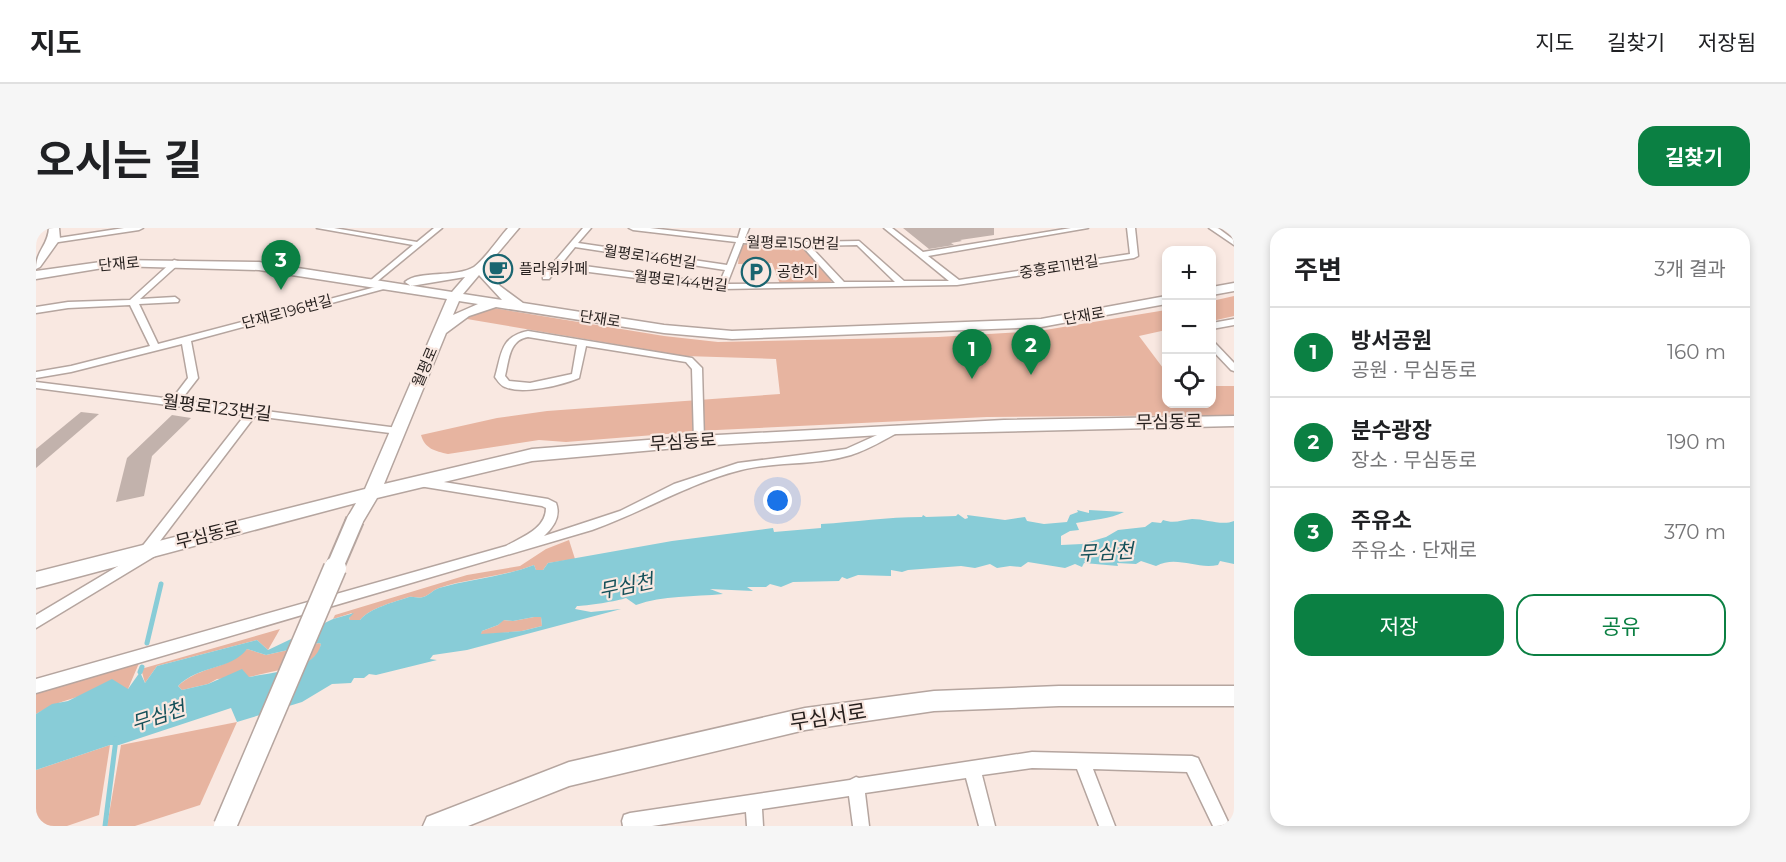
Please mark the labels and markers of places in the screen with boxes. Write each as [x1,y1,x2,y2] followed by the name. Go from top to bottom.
[262,241,300,290] pin: 3
[482,253,514,285] cafe icon: 플라워카페
[740,256,772,288] parking icon: 공한지
[519,259,588,278] place label: 플라워카페
[777,262,818,281] place label: 공한지
[1012,326,1050,375] pin: 2
[952,330,992,379] pin: 1

